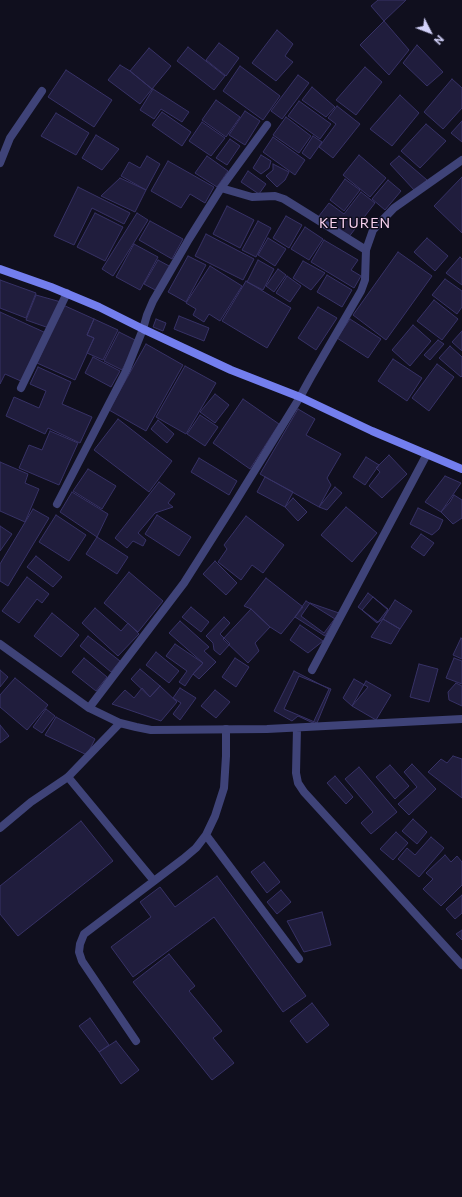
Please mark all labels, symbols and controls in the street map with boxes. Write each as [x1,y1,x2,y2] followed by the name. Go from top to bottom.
[410,12,450,52] north arrow
[432,33,447,48] text: N
[319,215,391,231] district label: KETUREN

